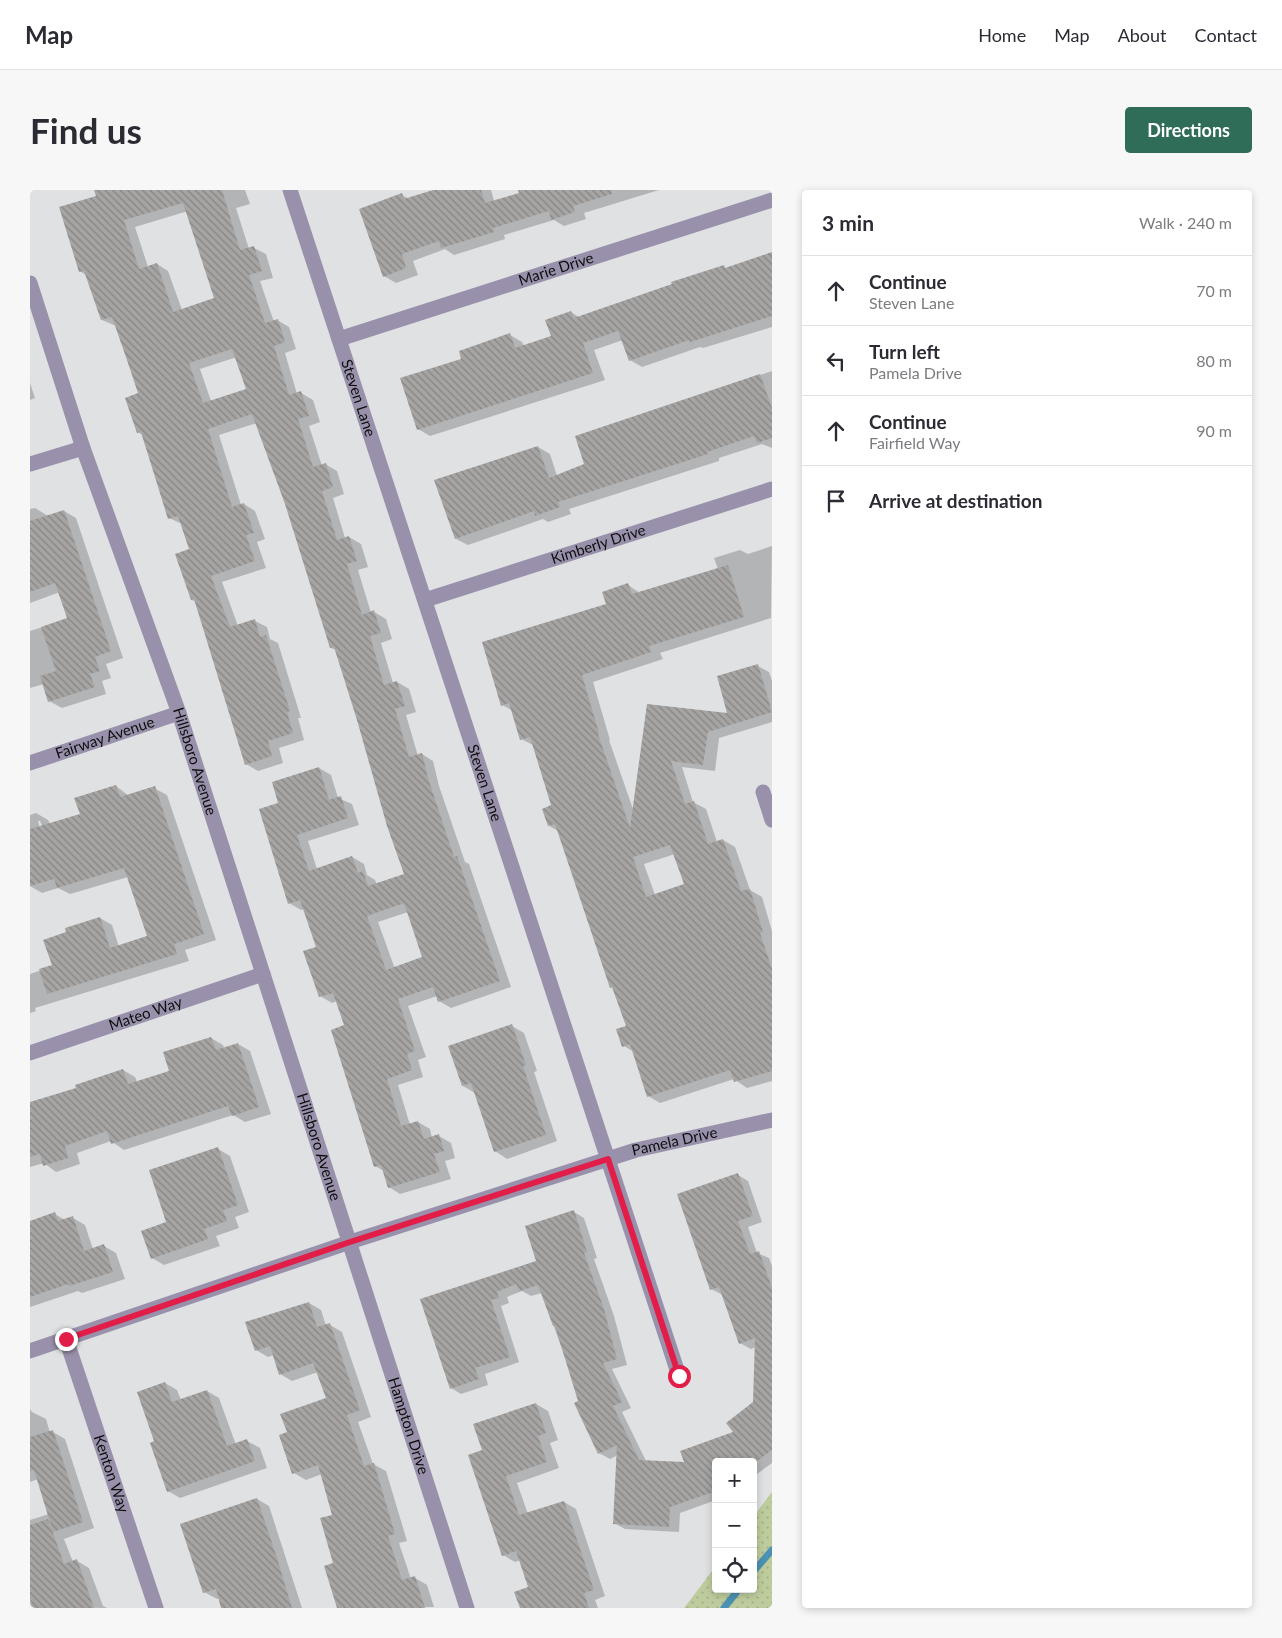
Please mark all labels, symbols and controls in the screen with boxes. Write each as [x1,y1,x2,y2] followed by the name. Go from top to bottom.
[25,20,73,49] text: Map
[978,24,1026,46] text: Home
[1054,24,1090,46] text: Map
[1118,24,1167,46] text: About
[1195,24,1257,46] text: Contact
[1125,107,1252,153] button: Directions
[30,109,142,151] text: Find us
[822,210,874,235] text: 3 min
[1139,213,1232,232] text: Walk · 240 m
[516,248,596,289] street label: Marie Drive
[869,270,947,293] text: Continue
[822,277,850,305] icon: ahead
[1196,281,1232,300] text: 70 m
[869,293,954,312] text: Steven Lane
[869,340,940,363] text: Turn left
[822,347,850,375] icon: left
[1196,351,1232,370] text: 80 m
[338,357,380,439] street label: Steven Lane
[869,363,962,382] text: Pamela Drive
[869,410,947,433] text: Continue
[822,417,850,445] icon: ahead
[1196,421,1232,440] text: 90 m
[869,433,960,452] text: Fairfield Way
[822,487,850,515] icon: arrive
[869,489,1042,512] text: Arrive at destination
[549,520,648,567] street label: Kimberly Drive
[170,705,221,817] street label: Hillsboro Avenue
[53,712,157,762] street label: Fairway Avenue
[464,742,506,824] street label: Steven Lane
[106,992,184,1034] street label: Mateo Way
[294,1090,345,1203] street label: Hillsboro Avenue
[630,1122,719,1159] street label: Pamela Drive
[55,1328,78,1351] route end
[668,1365,691,1388] route start
[385,1375,433,1477] street label: Hampton Drive
[91,1432,133,1515] street label: Kenton Way
[712,1458,757,1593] map controls
[712,1458,757,1503] button: +
[712,1503,757,1548] button: −
[712,1548,757,1593] button: locate

